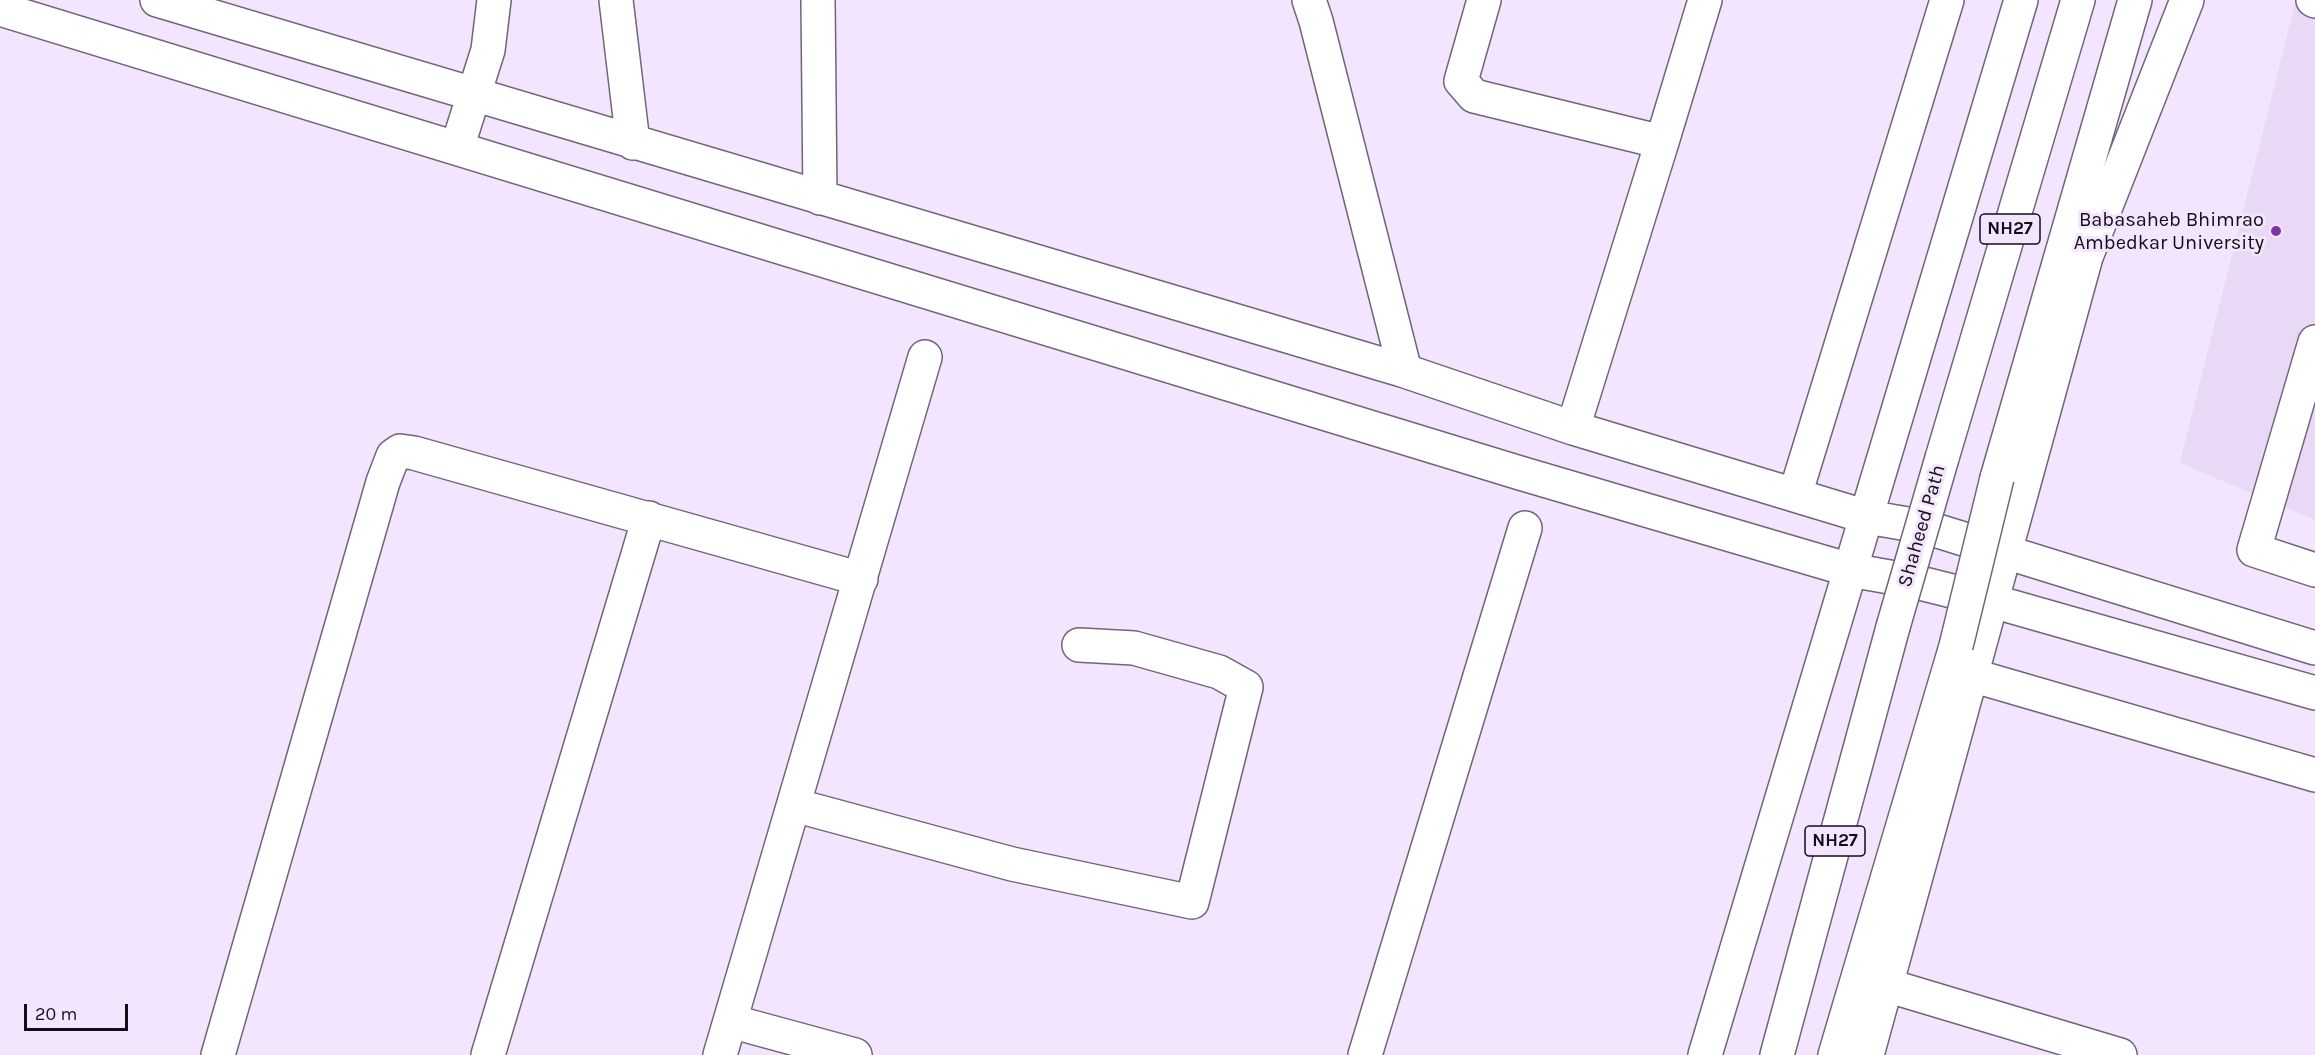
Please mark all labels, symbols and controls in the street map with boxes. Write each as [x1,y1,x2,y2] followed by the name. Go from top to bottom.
[2074,208,2264,255] place label: Babasaheb Bhimrao Ambedkar University
[1980,214,2040,244] road number: NH27
[2269,224,2283,238] marker: Babasaheb Bhimrao Ambedkar University
[1893,462,1951,590] street label: Shaheed Path
[1805,826,1865,856] road number: NH27
[27,992,130,1030] scale bar
[35,1003,77,1025] text: 20 m

